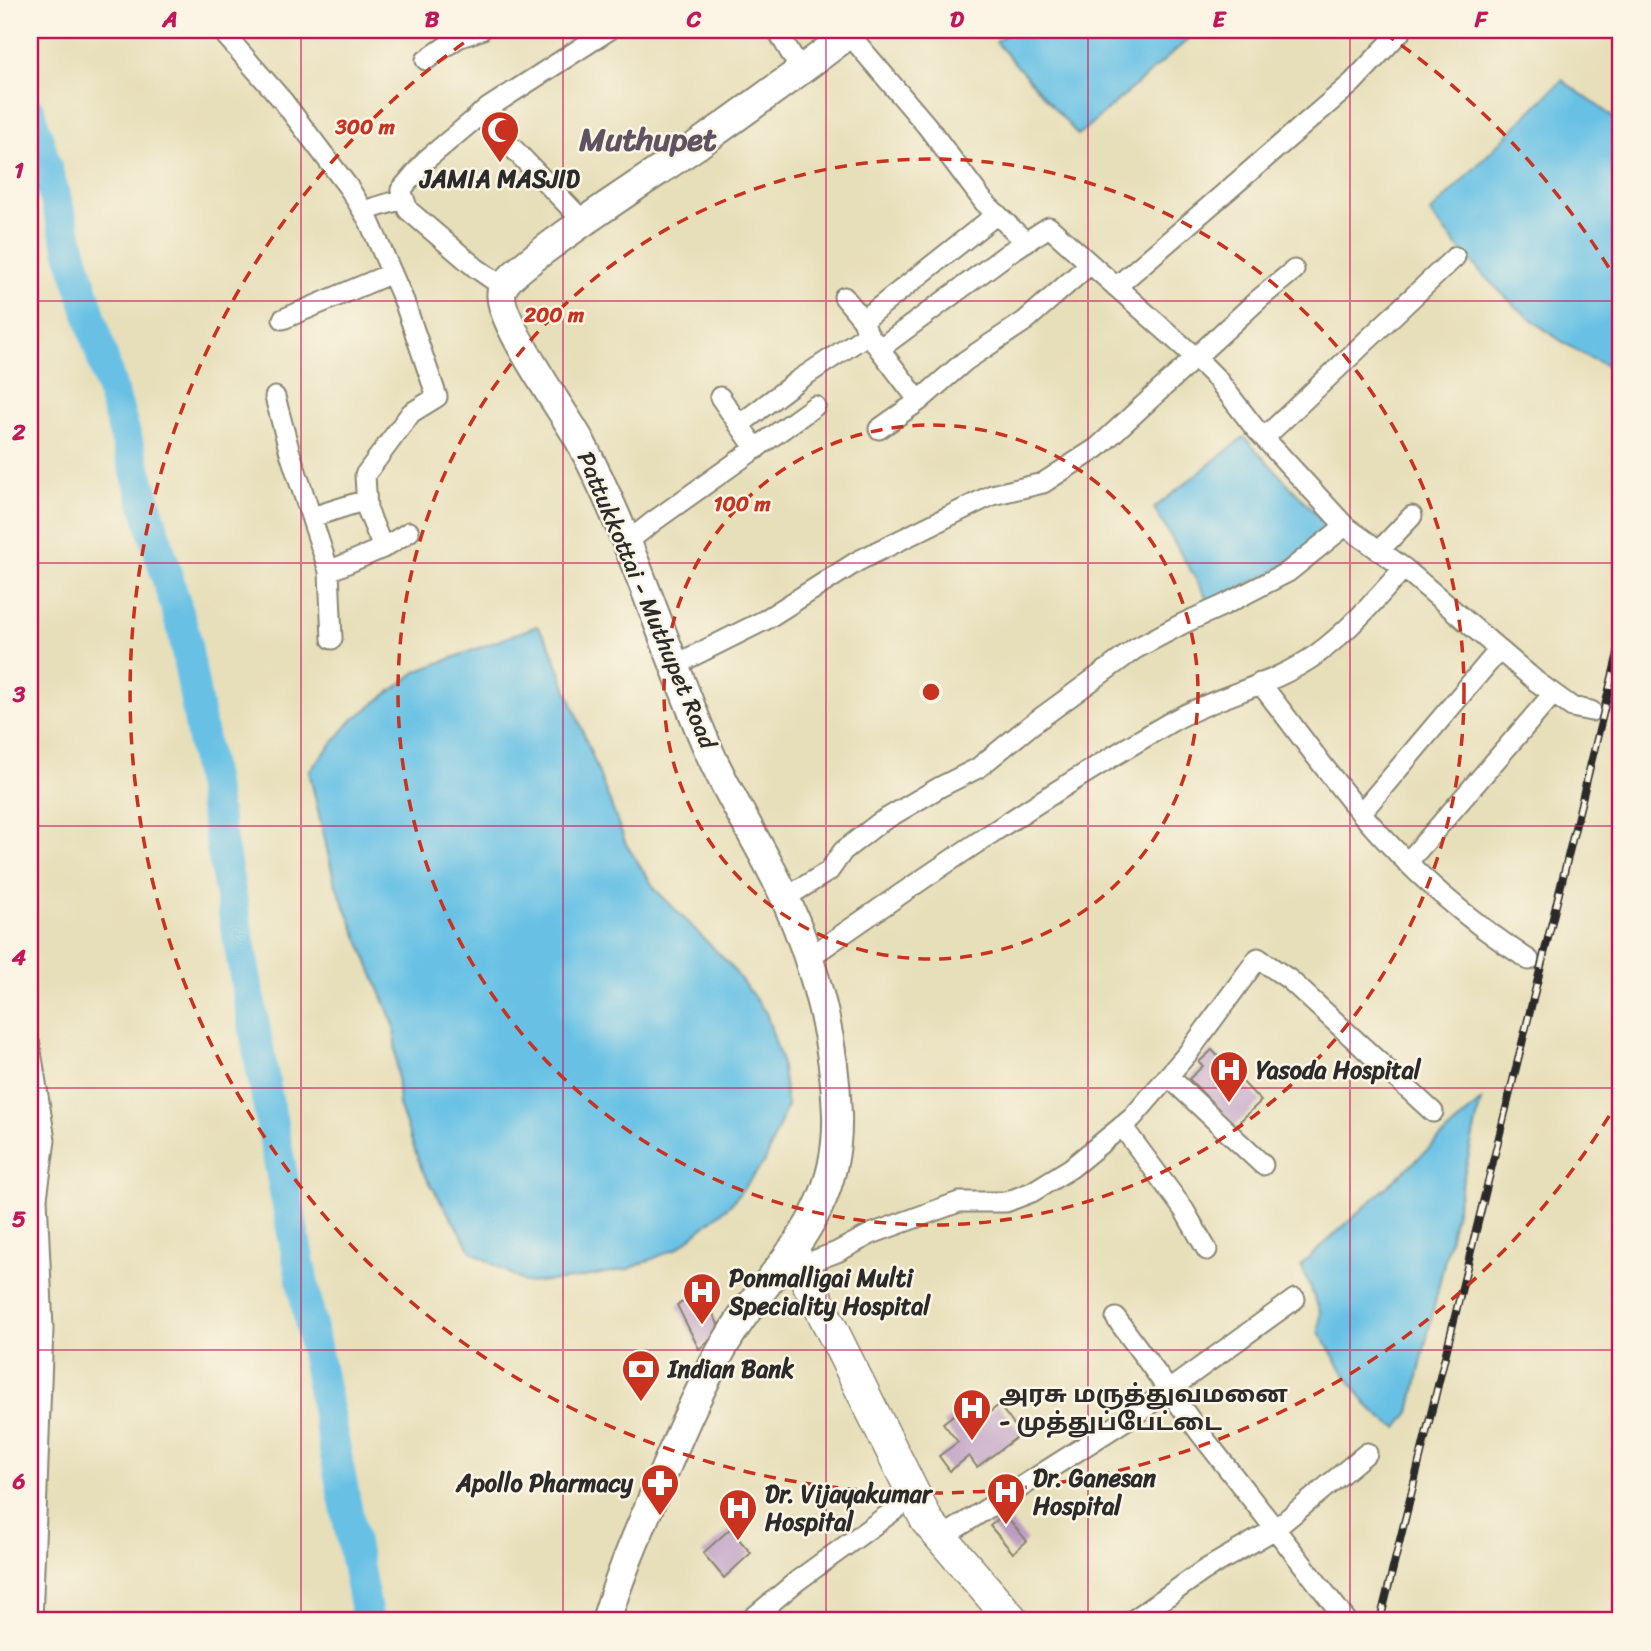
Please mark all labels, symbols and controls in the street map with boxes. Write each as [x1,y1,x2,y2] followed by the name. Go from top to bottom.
[161,0,178,40] text: A
[425,0,440,40] text: B
[686,0,702,40] text: C
[950,0,965,40] text: D
[1213,0,1228,40] text: E
[1474,0,1489,40] text: F
[334,108,396,146] text: 300 m
[479,109,521,164] mosque icon: JAMIA MASJID
[578,111,717,168] district label: Muthupet
[14,150,24,191] text: 1
[418,158,581,200] place label: JAMIA MASJID
[523,296,585,334] text: 200 m
[11,412,26,453] text: 2
[565,444,729,757] street label: Pattukkottai - Muthupet Road
[713,485,771,523] text: 100 m
[12,674,26,715] text: 3
[919,680,943,704] centre of rings
[11,937,27,978] text: 4
[1208,1049,1250,1104] hospital icon: Yasoda Hospital
[1256,1049,1422,1091] place label: Yasoda Hospital
[12,1199,26,1240] text: 5
[728,1257,931,1327] place label: Ponmalligai Multi Speciality Hospital
[681,1271,723,1326] hospital icon: Ponmalligai Multi Speciality Hospital
[620,1348,662,1403] bank icon: Indian Bank
[666,1348,794,1390] place label: Indian Bank
[999,1373,1288,1443] place label: அரசு மருத்துவமனை - முத்துப்பேட்டை
[951,1387,993,1442] hospital icon: அரசு மருத்துவமனை - முத்துப்பேட்டை
[1033,1457,1156,1527] place label: Dr. Ganesan Hospital
[11,1461,26,1502] text: 6
[455,1462,634,1504] place label: Apollo Pharmacy
[639,1462,681,1517] pharmacy icon: Apollo Pharmacy
[985,1471,1027,1526] hospital icon: Dr. Ganesan Hospital
[765,1473,934,1543] place label: Dr. Vijayakumar Hospital
[717,1487,759,1542] hospital icon: Dr. Vijayakumar Hospital

